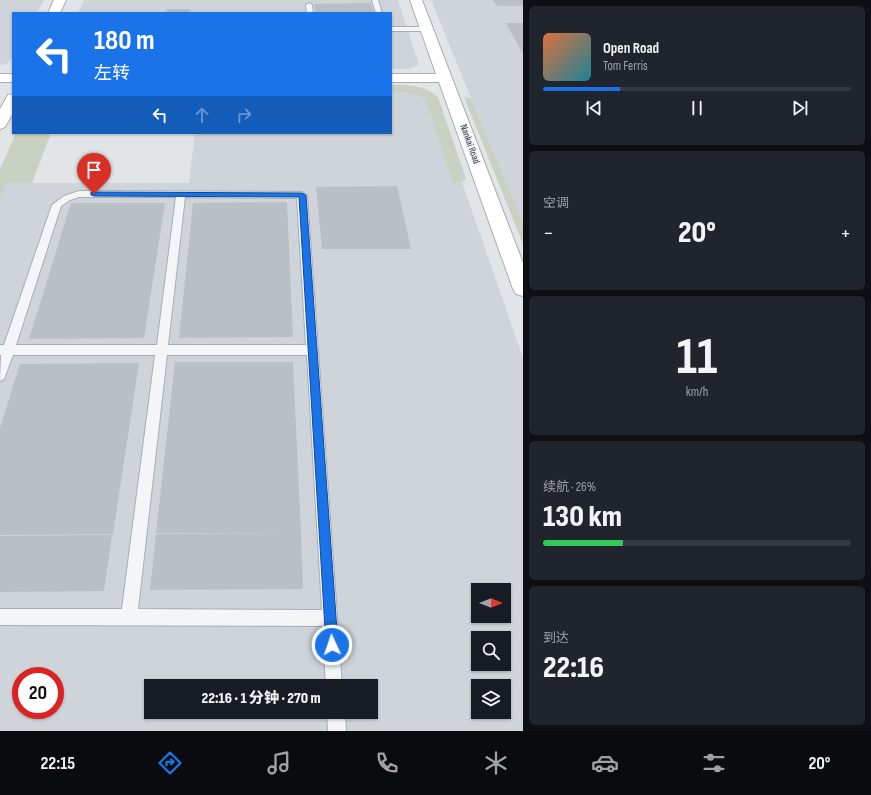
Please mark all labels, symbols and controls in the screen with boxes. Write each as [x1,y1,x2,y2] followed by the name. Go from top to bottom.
[94,24,154,57] text: 180 m
[28,28,80,80] icon: left
[603,39,659,58] text: Open Road
[603,58,648,74] text: Tom Ferris
[94,63,130,84] text: 左转
[583,97,605,119] icon: previous
[686,97,708,119] icon: pause
[789,97,811,119] icon: next
[149,104,171,126] icon: left
[191,104,213,126] icon: ahead
[233,104,255,126] icon: right
[457,123,483,165] street label: Nankai Road
[77,153,111,194] pin
[83,159,105,181] icon: arrive
[543,195,569,211] text: 空调
[678,215,716,251] text: 20°
[543,220,554,247] text: −
[840,220,851,247] text: +
[677,326,717,389] text: 11
[686,384,708,400] text: km/h
[543,479,596,495] text: 续航 · 26%
[543,499,622,535] text: 130 km
[471,583,511,623] north arrow
[471,583,511,719] map controls
[311,624,353,666] position arrow
[543,630,569,646] text: 到达
[471,631,511,671] button: search
[543,650,604,686] text: 22:16
[12,667,64,719] speed limit sign: 20
[471,679,511,719] button: layers
[201,689,321,708] text: 22:16 · 1 分钟 · 270 m
[156,749,184,777] icon: directions
[265,749,293,777] icon: music
[373,749,401,777] icon: phone
[482,749,510,777] icon: climate
[591,749,619,777] icon: car
[700,749,728,777] icon: filters
[40,753,75,774] text: 22:15
[808,753,831,774] text: 20°

